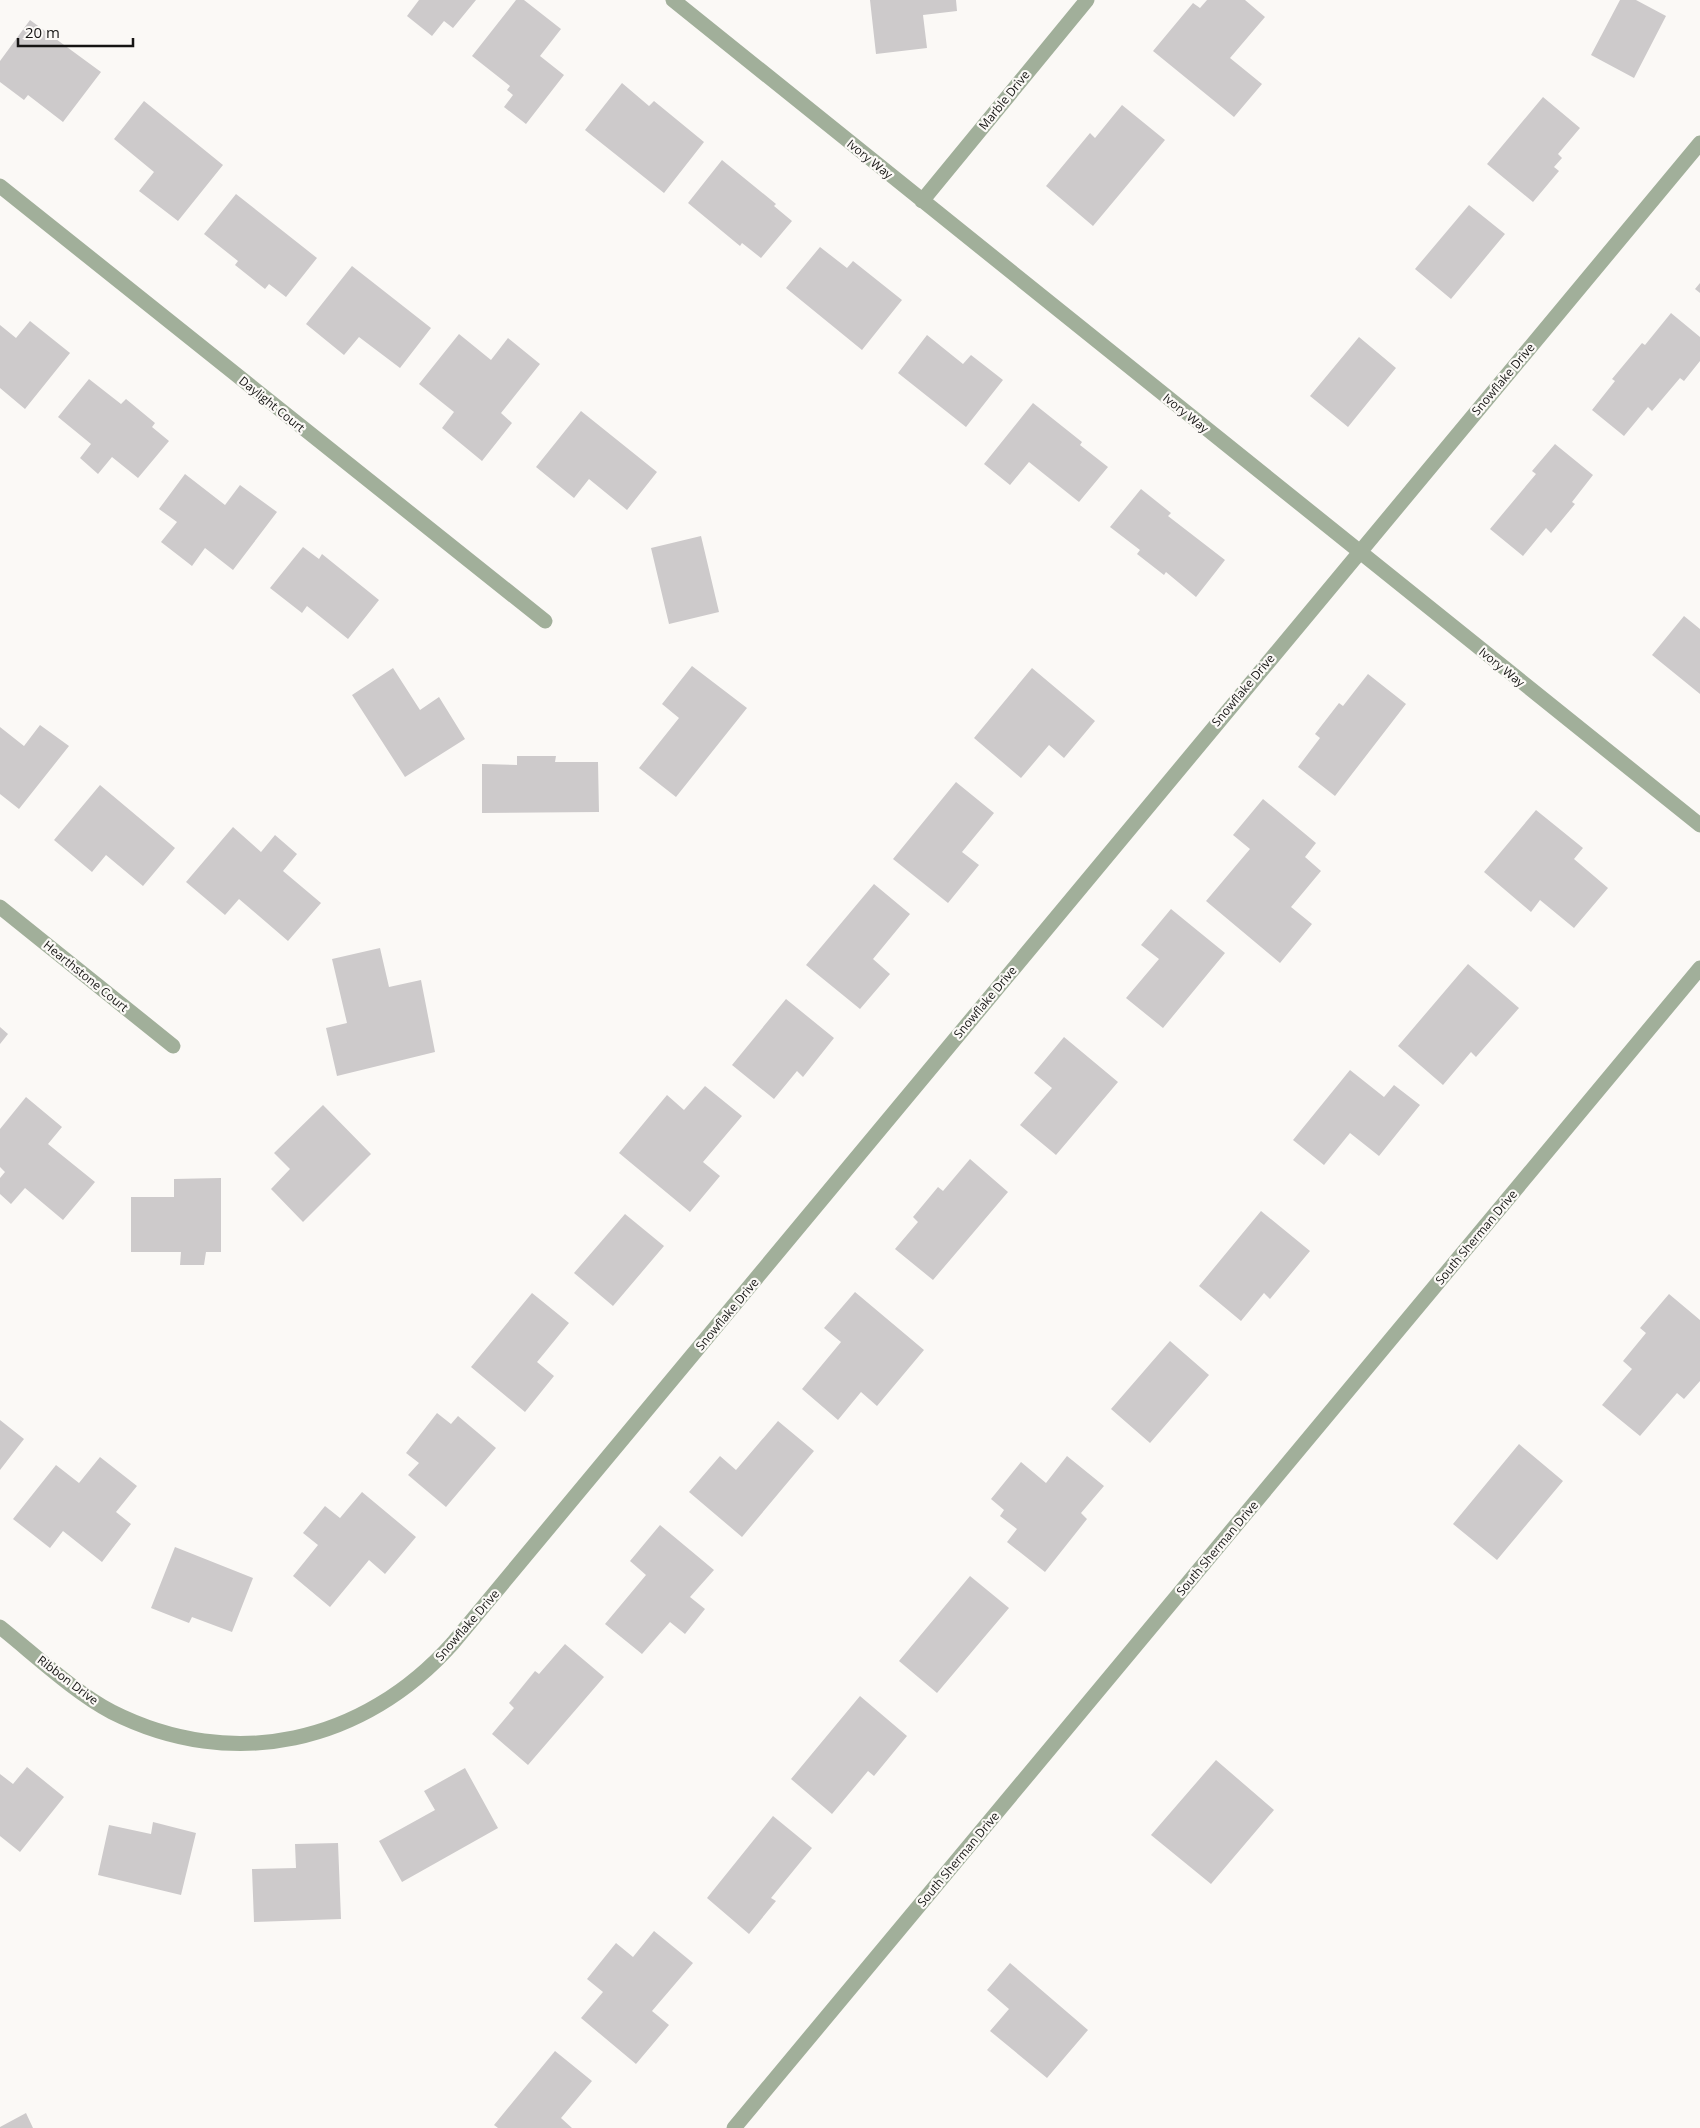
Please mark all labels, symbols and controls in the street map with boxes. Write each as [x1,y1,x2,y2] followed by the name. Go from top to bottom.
[18,15,132,47] scale bar
[25,22,60,42] text: 20 m
[975,66,1033,133] street label: Marble Drive
[844,135,897,183] street label: Ivory Way
[1468,339,1539,419] street label: Snowflake Drive
[236,372,308,436] street label: Daylight Court
[1160,389,1213,437] street label: Ivory Way
[1476,643,1529,691] street label: Ivory Way
[1208,650,1279,730] street label: Snowflake Drive
[40,936,132,1016] street label: Hearthstone Court
[950,962,1021,1042] street label: Snowflake Drive
[1431,1186,1521,1288] street label: South Sherman Drive
[692,1274,763,1354] street label: Snowflake Drive
[1172,1497,1262,1599] street label: South Sherman Drive
[431,1585,503,1664] street label: Snowflake Drive
[34,1651,102,1709] street label: Ribbon Drive
[913,1808,1003,1910] street label: South Sherman Drive

